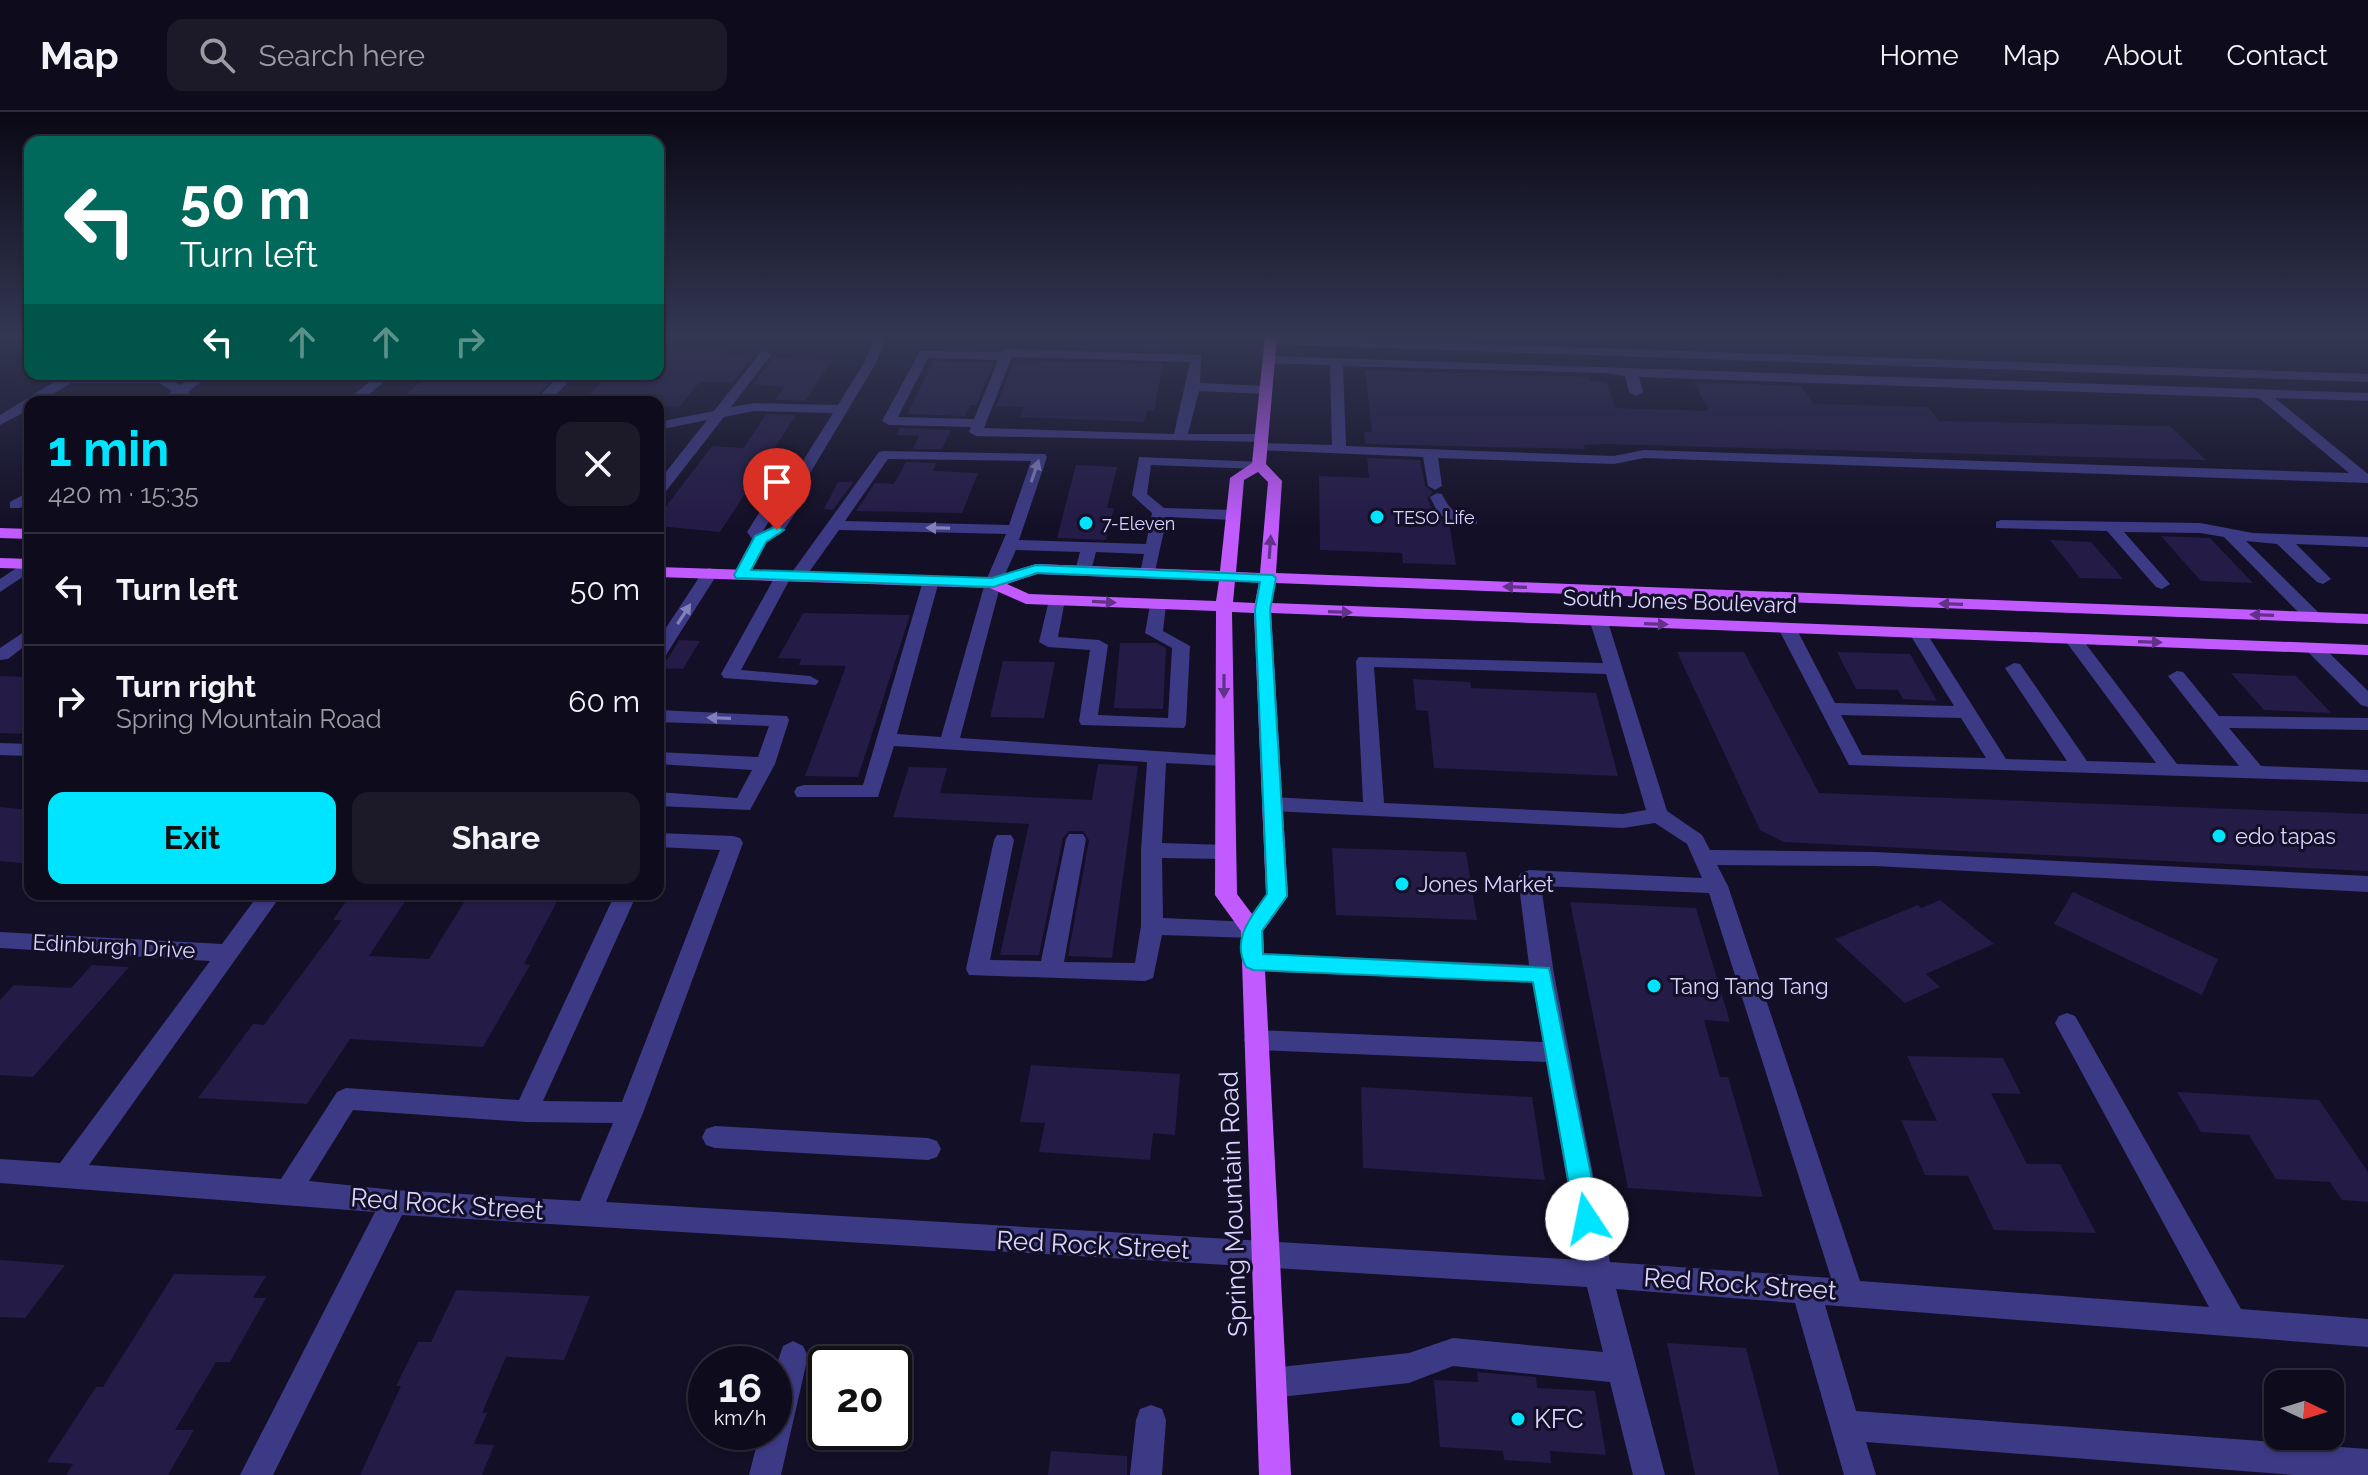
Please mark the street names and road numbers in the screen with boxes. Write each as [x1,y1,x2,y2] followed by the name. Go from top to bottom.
[1563,584,1797,618] street label: South Jones Boulevard
[32,929,196,963] street label: Edinburgh Drive
[1213,1071,1253,1337] street label: Spring Mountain Road
[349,1182,545,1226] street label: Red Rock Street
[996,1225,1191,1265] street label: Red Rock Street
[1642,1262,1838,1306] street label: Red Rock Street

